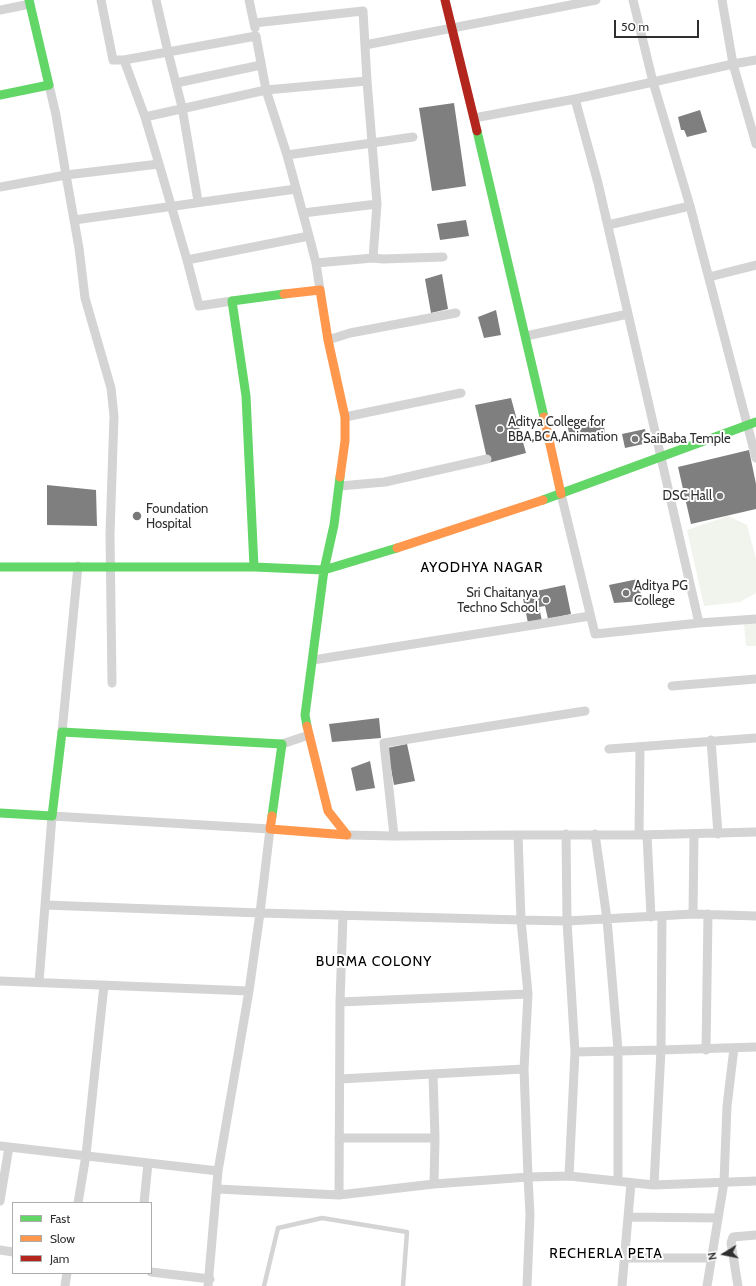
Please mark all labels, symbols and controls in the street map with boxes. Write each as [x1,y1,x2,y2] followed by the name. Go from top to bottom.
[616,12,701,38] scale bar
[621,19,649,34] text: 50 m
[508,414,618,445] place label: Aditya College for BBA,BCA,Animation
[495,424,505,434] marker: Aditya College for BBA,BCA,Animation
[643,431,731,447] place label: SaiBaba Temple
[630,434,640,444] marker: SaiBaba Temple
[663,488,712,504] place label: DSC Hall
[715,491,725,501] marker: DSC Hall
[146,501,208,532] place label: Foundation Hospital
[131,510,143,522] marker: Foundation Hospital
[421,560,543,576] district label: AYODHYA NAGAR
[634,578,688,609] place label: Aditya PG College
[457,585,538,616] place label: Sri Chaitanya Techno School
[621,588,631,598] marker: Aditya PG College
[541,595,551,605] marker: Sri Chaitanya Techno School
[316,954,432,970] district label: BURMA COLONY
[12,1202,152,1274] legend
[50,1211,70,1226] text: Fast
[50,1231,75,1246] text: Slow
[704,1234,744,1274] north arrow
[549,1246,663,1262] district label: RECHERLA PETA
[50,1251,69,1266] text: Jam
[705,1251,720,1261] text: N

